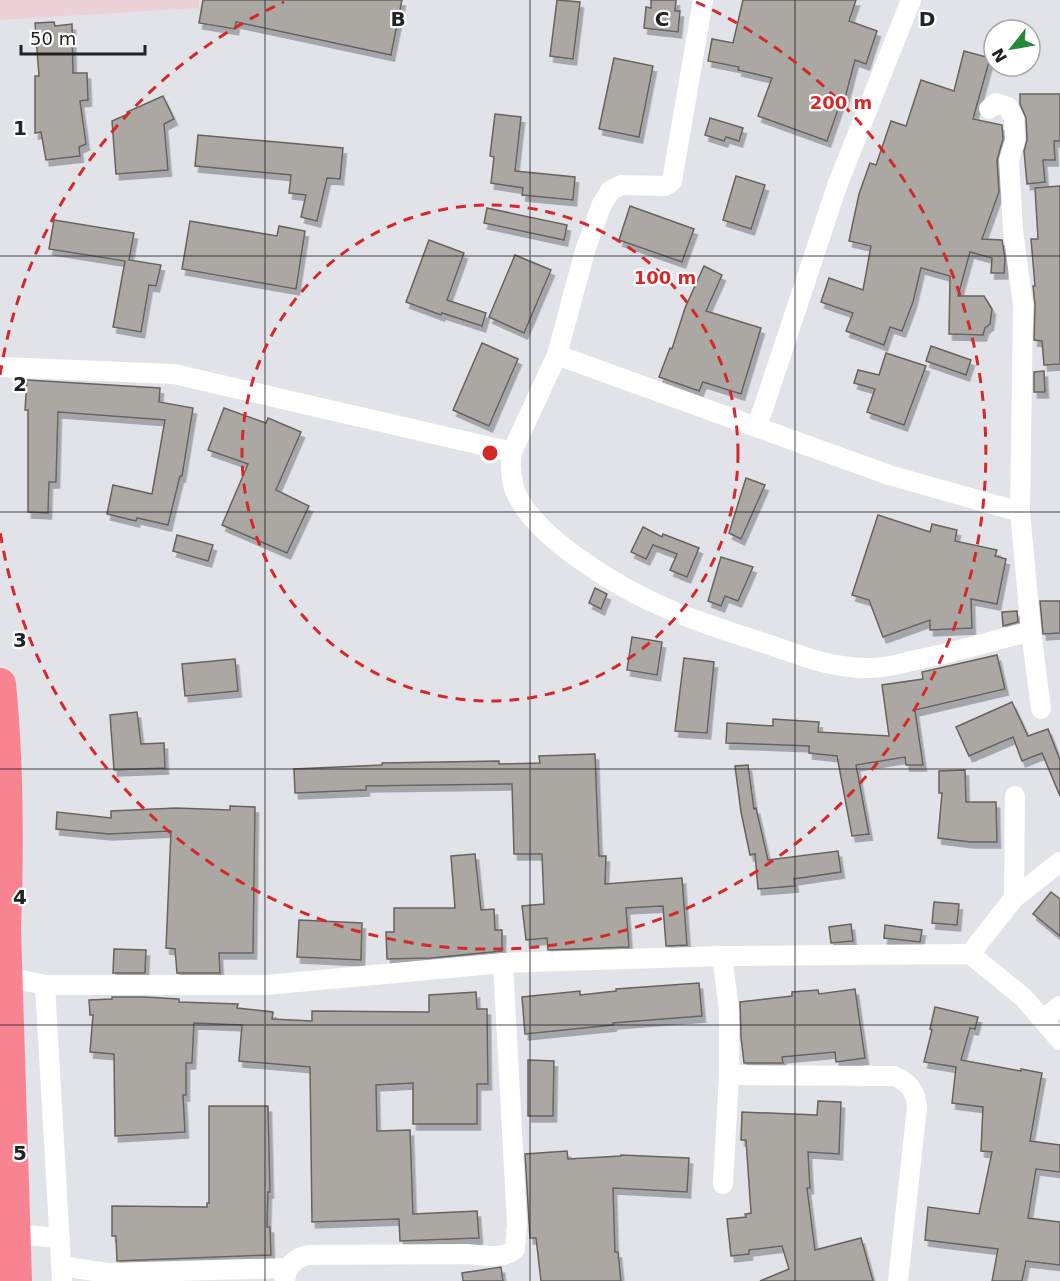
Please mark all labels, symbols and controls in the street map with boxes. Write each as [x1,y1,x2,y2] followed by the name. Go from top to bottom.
[390,7,406,31] text: B
[655,7,669,31] text: C
[919,7,935,31] text: D
[21,18,146,56] scale bar
[982,18,1042,78] north arrow
[30,28,76,49] text: 50 m
[988,45,1011,66] text: N
[810,92,872,113] text: 200 m
[13,116,27,140] text: 1
[634,267,696,288] text: 100 m
[13,372,27,396] text: 2
[480,443,500,463] centre of rings
[13,628,27,652] text: 3
[13,885,27,909] text: 4
[13,1141,27,1165] text: 5

